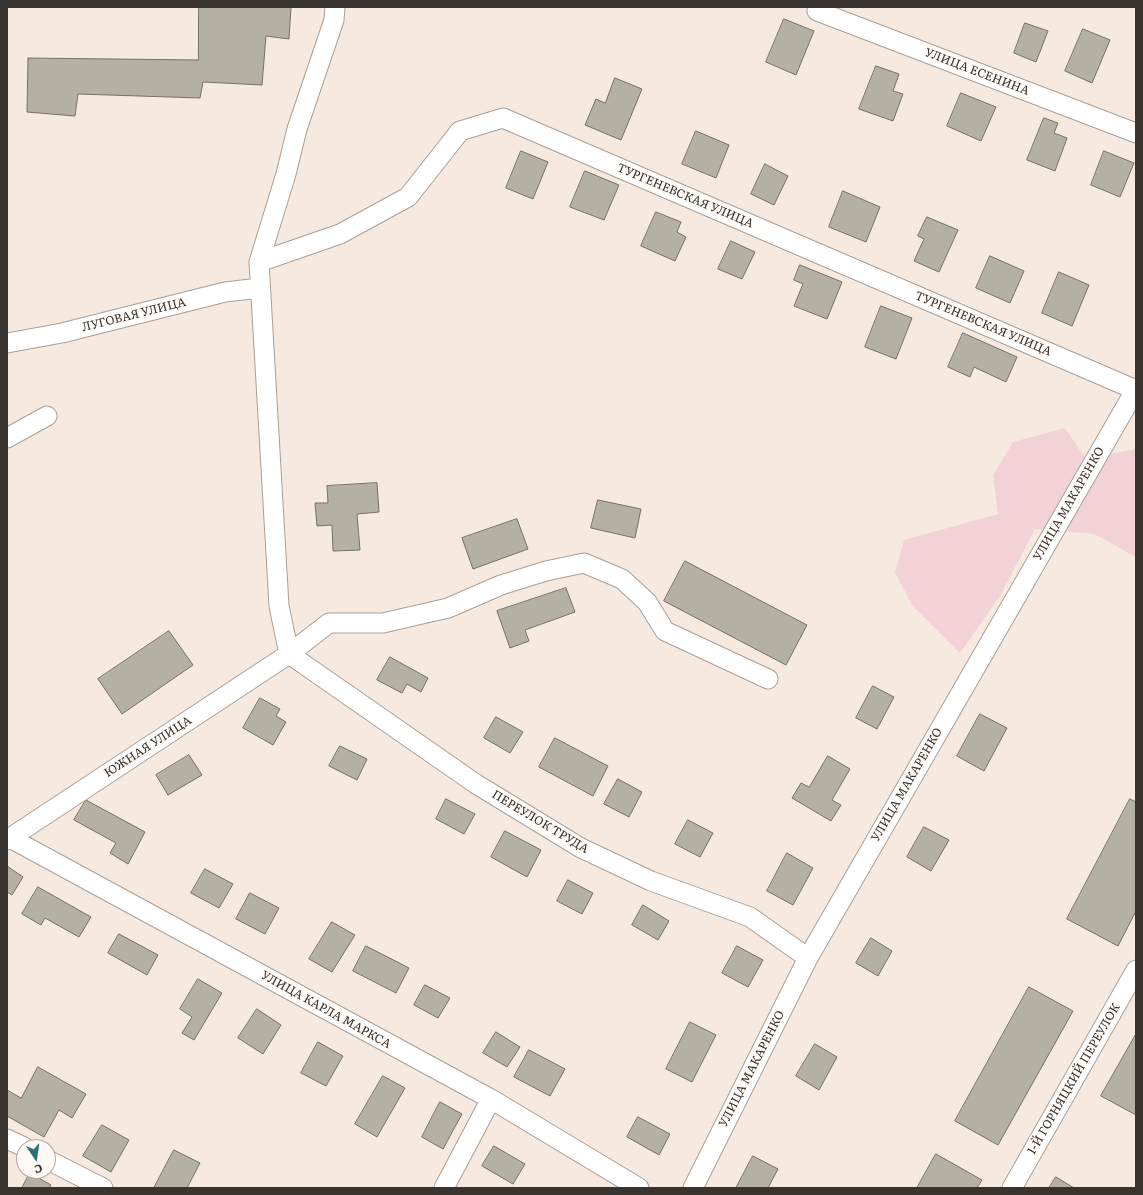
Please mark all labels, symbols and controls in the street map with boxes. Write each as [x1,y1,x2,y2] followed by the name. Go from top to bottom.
[923,45,1031,99] street label: УЛИЦА ЕСЕНИНА
[614,161,756,231] street label: ТУРГЕНЕВСКАЯ УЛИЦА
[912,289,1054,359] street label: ТУРГЕНЕВСКАЯ УЛИЦА
[80,295,188,335] street label: ЛУГОВАЯ УЛИЦА
[1031,445,1107,563] street label: УЛИЦА МАКАРЕНКО
[102,713,194,781] street label: ЮЖНАЯ УЛИЦА
[869,726,945,844] street label: УЛИЦА МАКАРЕНКО
[489,787,591,857] street label: ПЕРЕУЛОК ТРУДА
[259,968,393,1052] street label: УЛИЦА КАРЛА МАРКСА
[1025,1001,1123,1157] street label: 1-Й ГОРНЯЦКИЙ ПЕРЕУЛОК
[716,1008,788,1130] street label: УЛИЦА МАКАРЕНКО
[16,1139,56,1179] north arrow
[33,1161,44,1178] text: С

